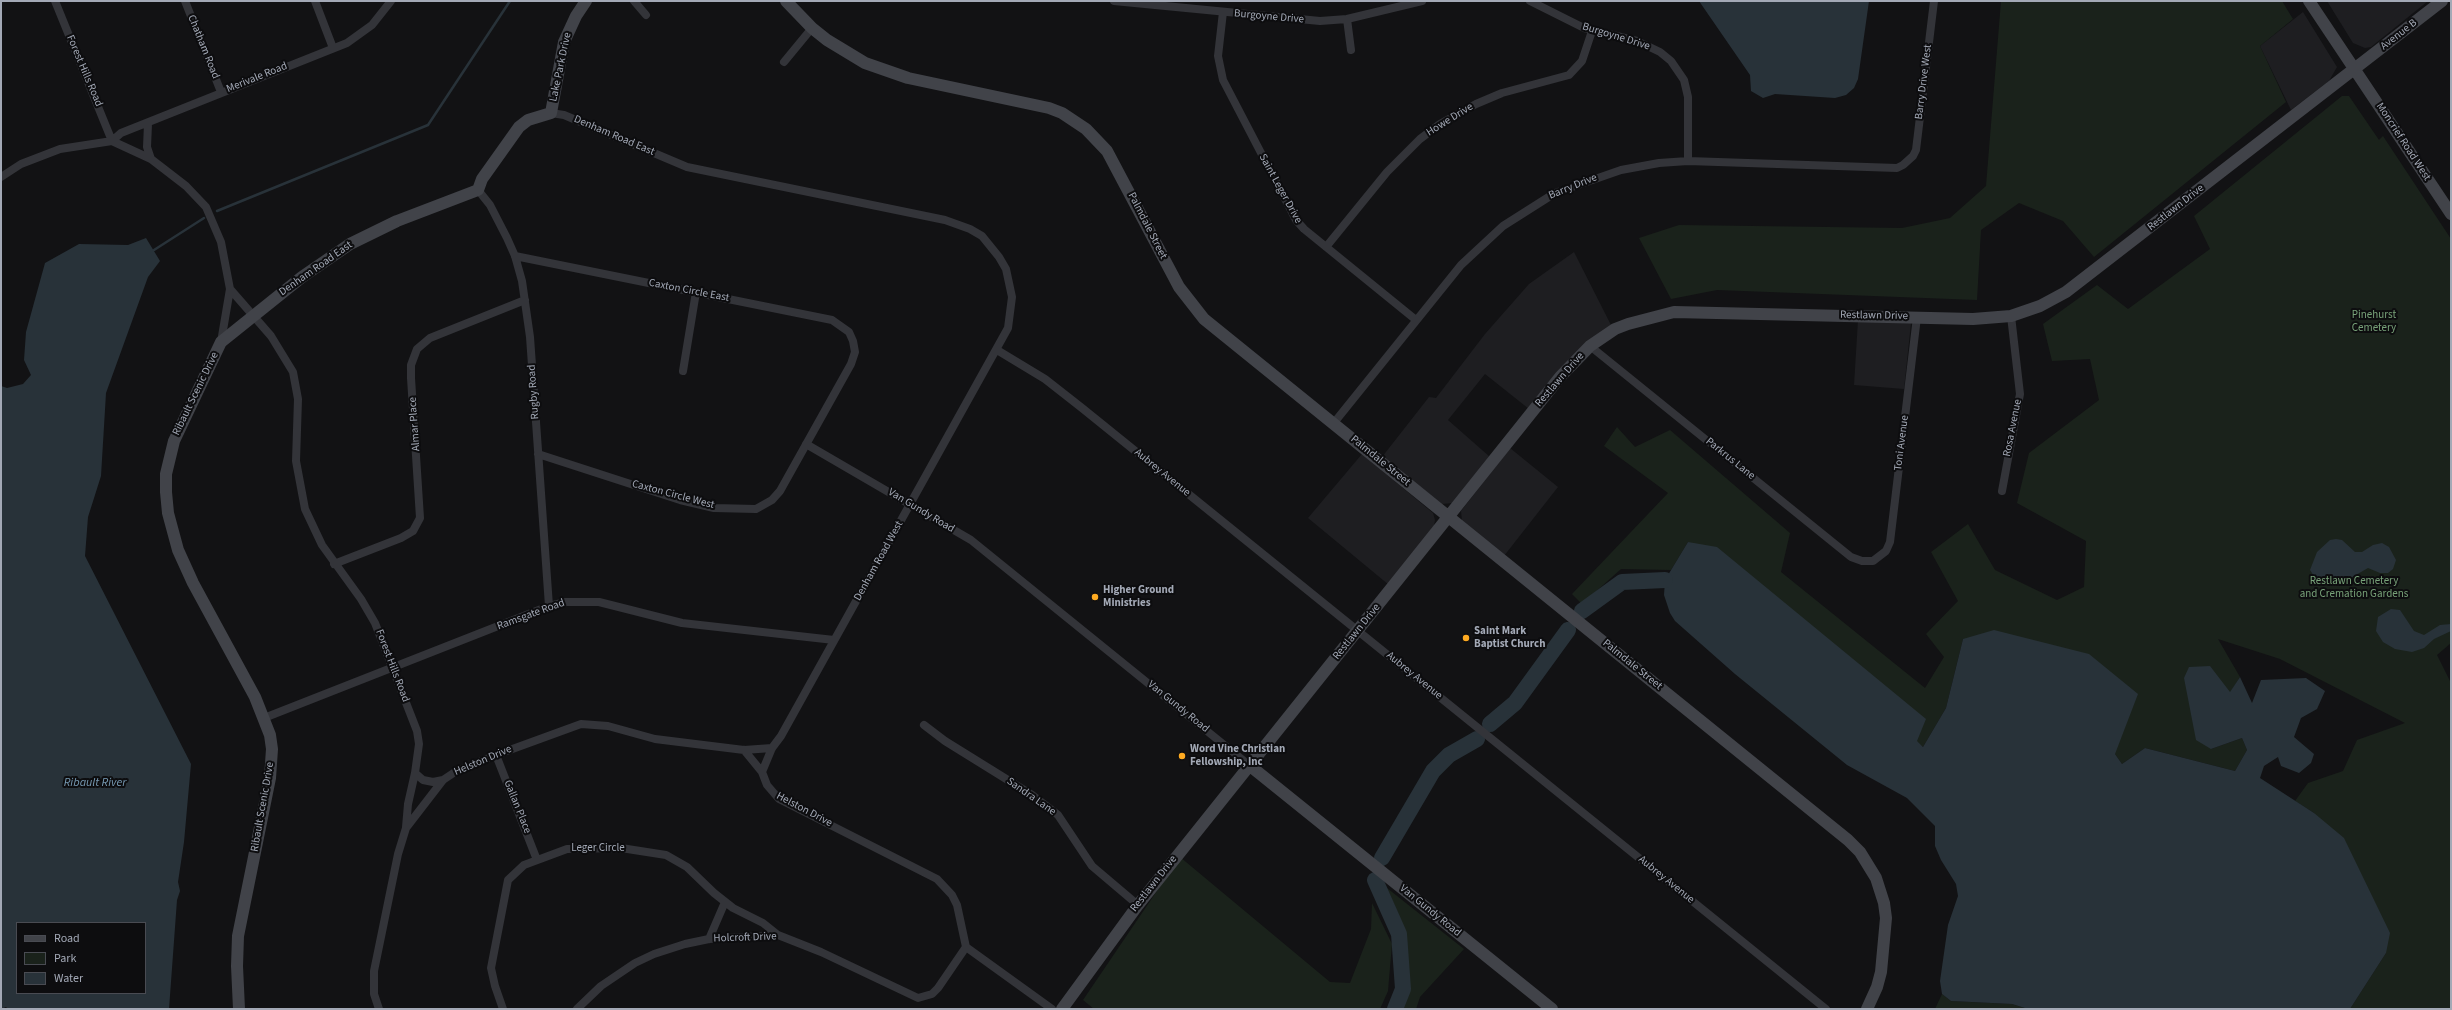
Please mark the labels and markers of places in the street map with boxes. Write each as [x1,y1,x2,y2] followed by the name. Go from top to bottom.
[1103,584,1174,610] place label: Higher Ground Ministries
[1090,592,1100,602] marker: Higher Ground Ministries
[1474,625,1545,651] place label: Saint Mark Baptist Church
[1461,633,1471,643] marker: Saint Mark Baptist Church
[1190,743,1285,769] place label: Word Vine Christian Fellowship, Inc
[1177,751,1187,761] marker: Word Vine Christian Fellowship, Inc

